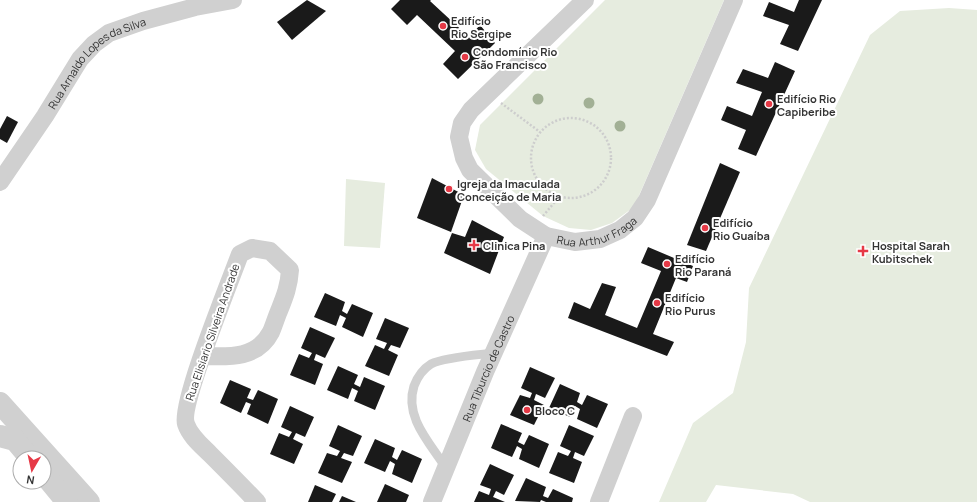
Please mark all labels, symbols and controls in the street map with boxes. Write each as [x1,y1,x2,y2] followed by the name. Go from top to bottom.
[44,13,148,112] street label: Rua Arnaldo Lopes da Silva
[451,13,512,41] place label: Edifício Rio Sergipe
[438,21,448,31] marker: Edifício Rio Sergipe
[473,44,558,72] place label: Condomínio Rio São Francisco
[460,52,470,62] marker: Condomínio Rio São Francisco
[777,91,836,119] place label: Edifício Rio Capiberibe
[764,99,774,109] marker: Edifício Rio Capiberibe
[457,176,561,204] place label: Igreja da Imaculada Conceição de Maria
[444,184,454,194] marker: Igreja da Imaculada Conceição de Maria
[555,212,639,250] street label: Rua Arthur Fraga
[713,215,770,243] place label: Edifício Rio Guaíba
[700,223,710,233] marker: Edifício Rio Guaíba
[483,238,545,253] place label: Clinica Pina
[872,238,950,266] place label: Hospital Sarah Kubitschek
[468,239,480,251] marker: Clinica Pina
[857,245,869,257] marker: Hospital Sarah Kubitschek
[675,251,731,279] place label: Edifício Rio Paraná
[662,259,672,269] marker: Edifício Rio Paraná
[181,261,243,403] street label: Rua Elisiario Silveira Andrade
[665,290,716,318] place label: Edifício Rio Purus
[652,298,662,308] marker: Edifício Rio Purus
[458,312,517,424] street label: Rua Tiburcio de Castro
[535,403,575,418] place label: Bloco C
[522,405,532,415] marker: Bloco C
[12,450,52,490] north arrow
[25,472,35,488] text: N

